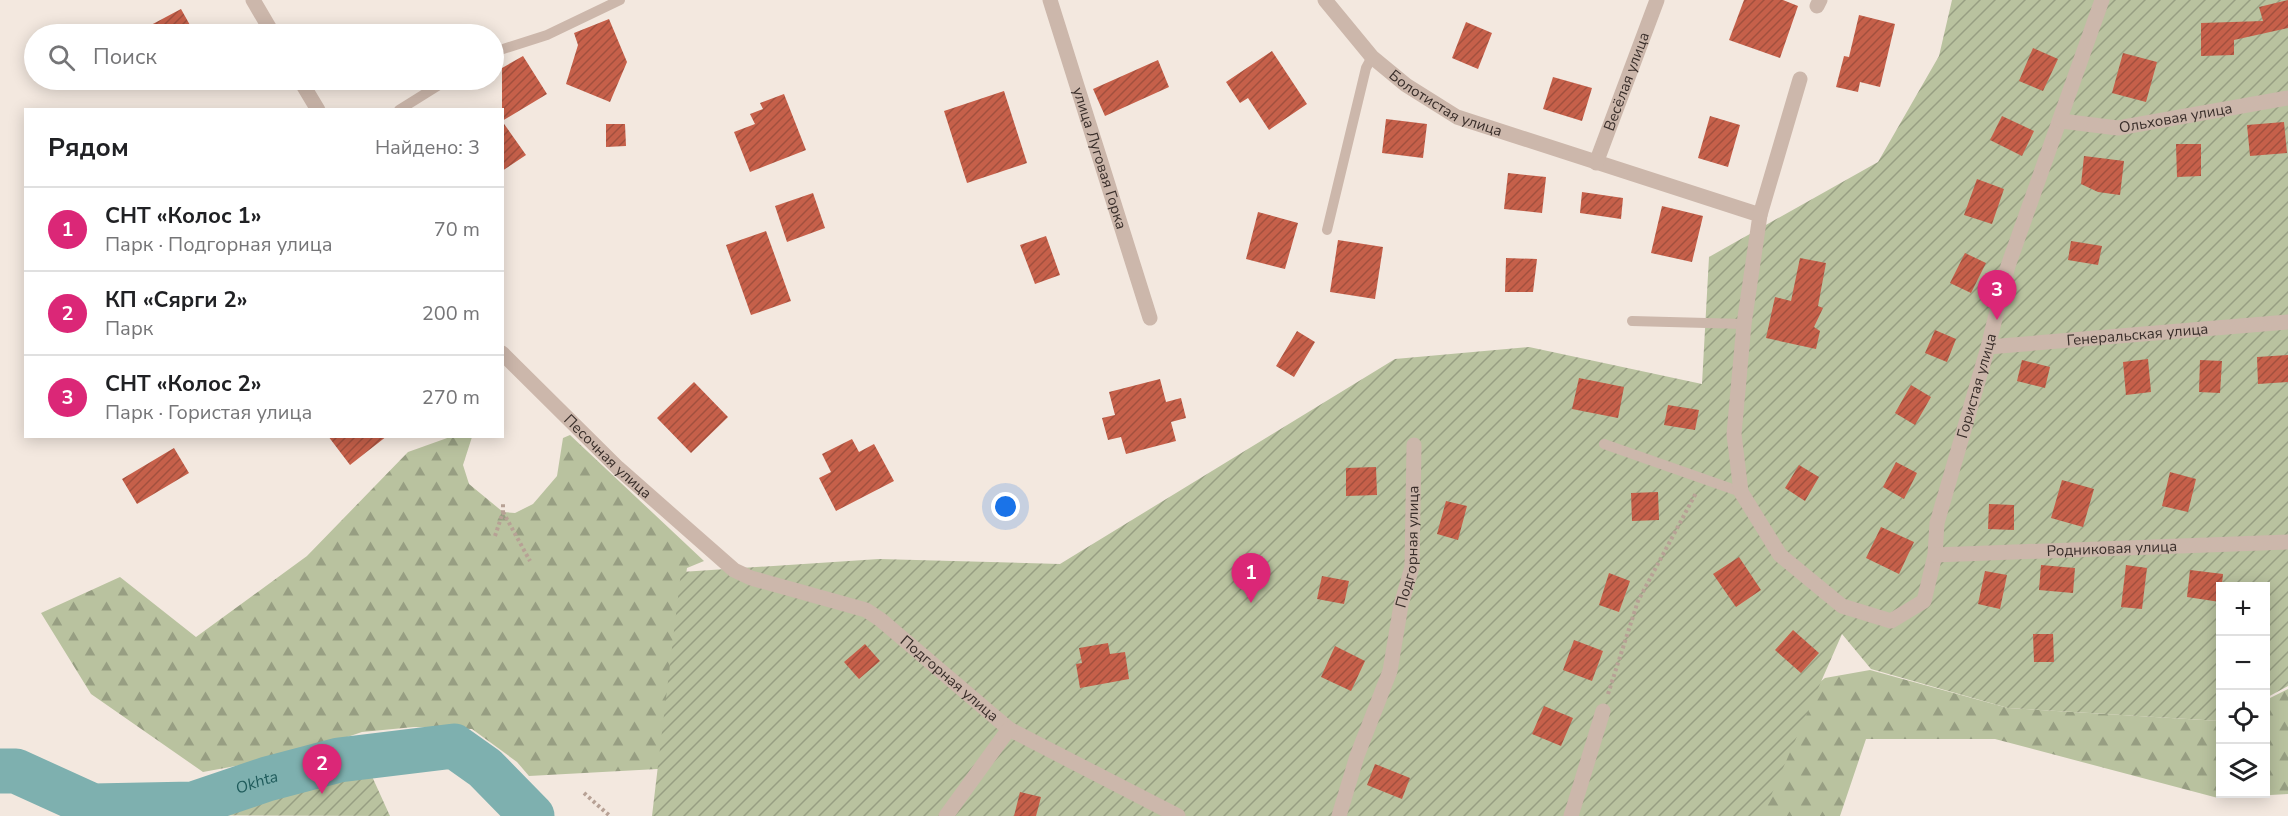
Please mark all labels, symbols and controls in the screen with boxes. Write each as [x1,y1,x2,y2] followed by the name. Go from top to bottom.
[24,24,504,90] search box
[1599,29,1654,134] street label: Весёлая улица
[45,41,78,74] icon: search
[93,42,157,72] text: Поиск
[1385,65,1505,141] street label: Болотистая улица
[1068,85,1132,232] street label: улица Луговая Горка
[2117,98,2234,138] street label: Ольховая улица
[48,130,129,165] text: Рядом
[375,134,480,161] text: Найдено: 3
[105,201,262,231] text: СНТ «Колос 1»
[62,216,74,243] text: 1
[434,216,480,243] text: 70 m
[105,231,333,258] text: Парк · Подгорная улица
[1978,270,2016,320] pin: 3
[105,285,248,315] text: КП «Сярги 2»
[62,300,74,327] text: 2
[422,300,480,327] text: 200 m
[105,315,153,342] text: Парк
[2066,319,2209,350] street label: Генеральская улица
[1952,331,2001,441] street label: Гористая улица
[105,369,262,399] text: СНТ «Колос 2»
[62,384,74,411] text: 3
[422,384,480,411] text: 270 m
[105,399,312,426] text: Парк · Гористая улица
[560,410,656,503] street label: Песочная улица
[1391,485,1423,610] street label: Подгорная улица
[991,492,1020,521] your location
[2046,536,2178,561] street label: Родниковая улица
[1232,554,1270,603] pin: 1
[2216,582,2270,798] map controls
[2216,582,2270,636] button: +
[896,631,1003,726] street label: Подгорная улица
[2216,636,2270,690] button: −
[2216,690,2270,744] button: locate
[302,744,342,794] pin: 2
[2216,744,2270,798] button: layers
[233,766,280,800] water label: Okhta

